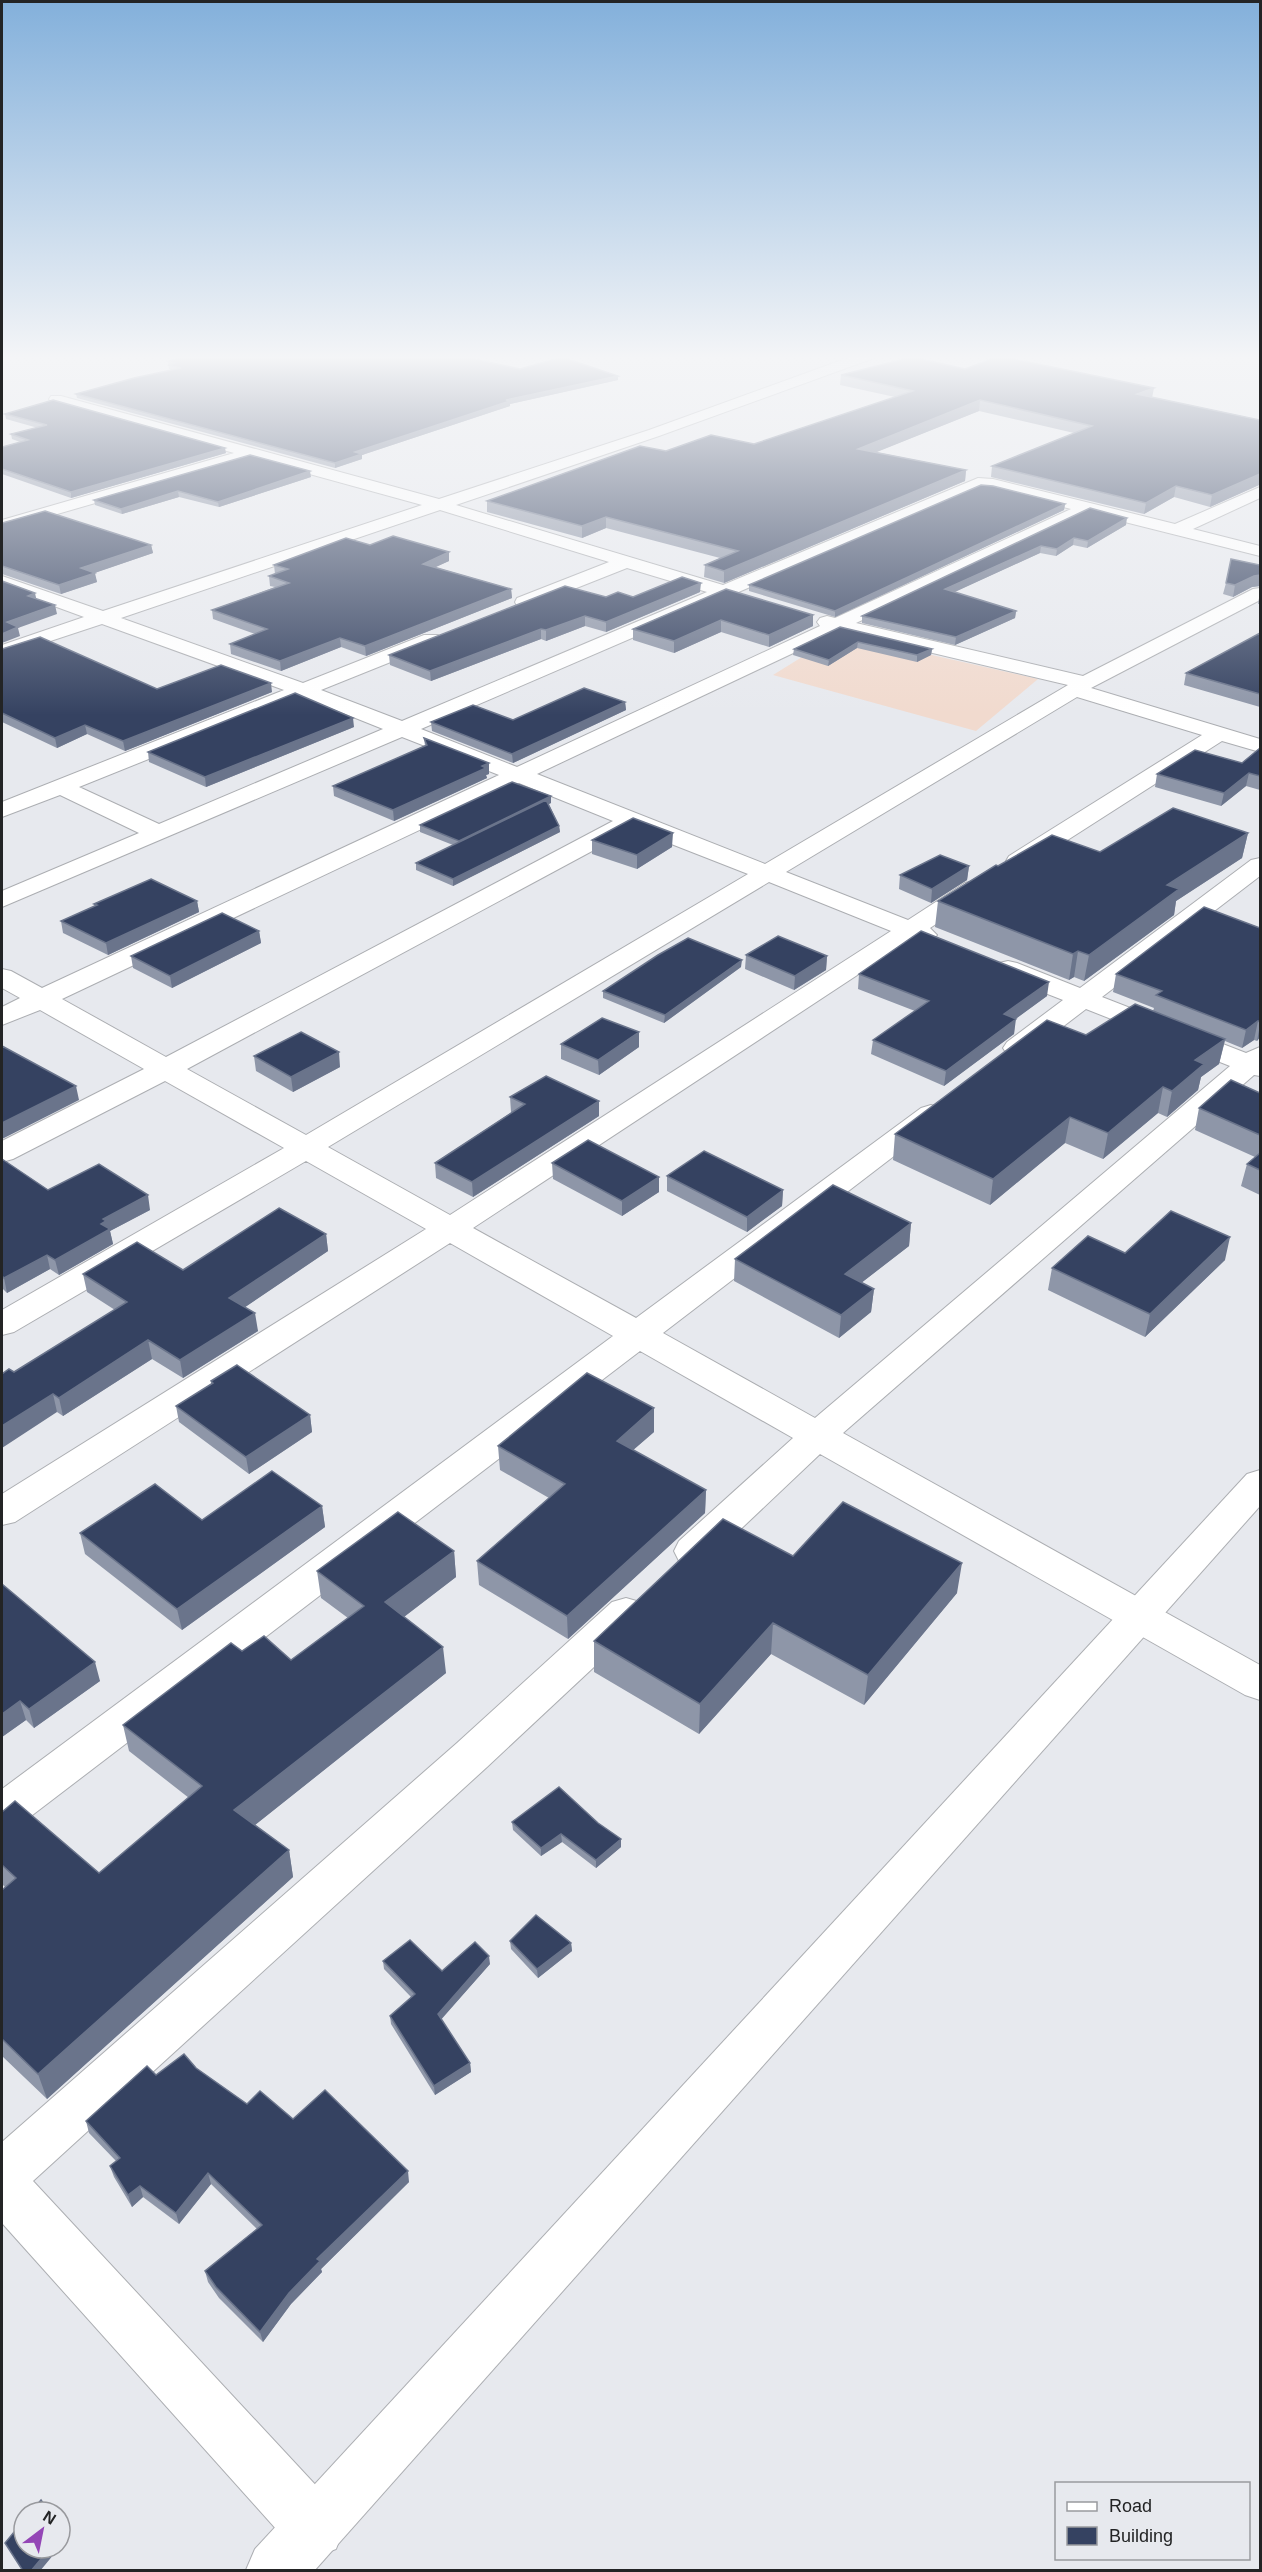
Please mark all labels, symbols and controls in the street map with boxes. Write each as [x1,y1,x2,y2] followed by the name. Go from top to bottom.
[1055,2482,1250,2560] legend
[1109,2496,1152,2516] text: Road
[12,2500,72,2560] north arrow
[40,2507,59,2528] text: N
[1109,2526,1173,2546] text: Building

